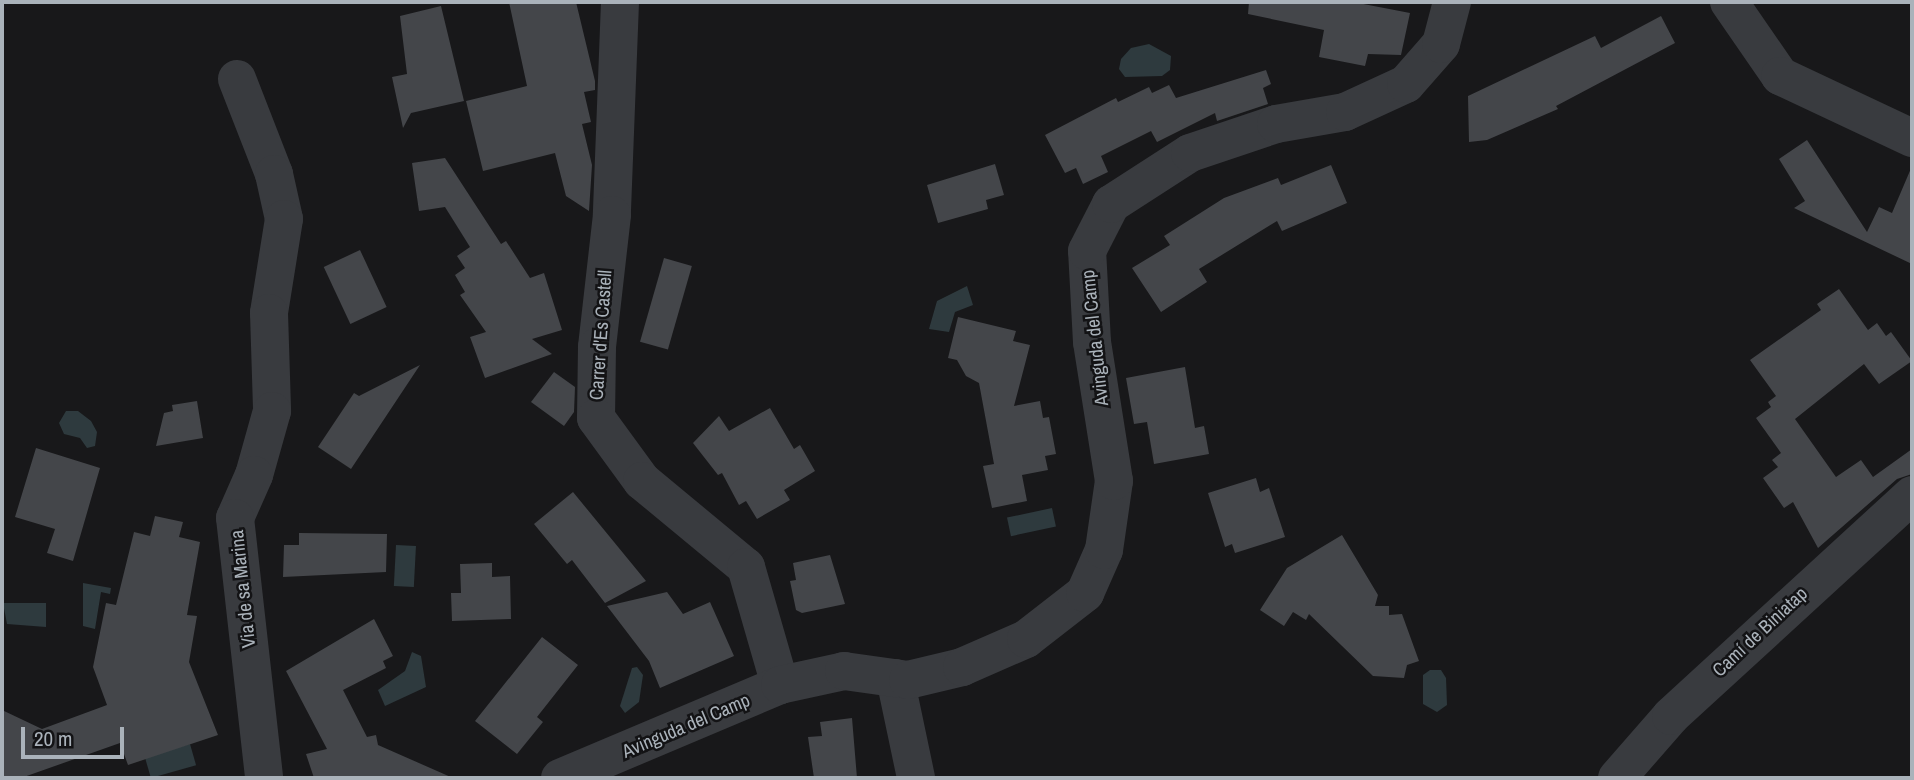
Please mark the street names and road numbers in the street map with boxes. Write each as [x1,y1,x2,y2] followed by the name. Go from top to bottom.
[585,269,617,401] street label: Carrer d'Es Castell
[1077,269,1113,407] street label: Avinguda del Camp
[225,529,261,649] street label: Via de sa Marina
[1708,582,1812,682] street label: Camí de Biniatap
[619,689,753,763] street label: Avinguda del Camp

